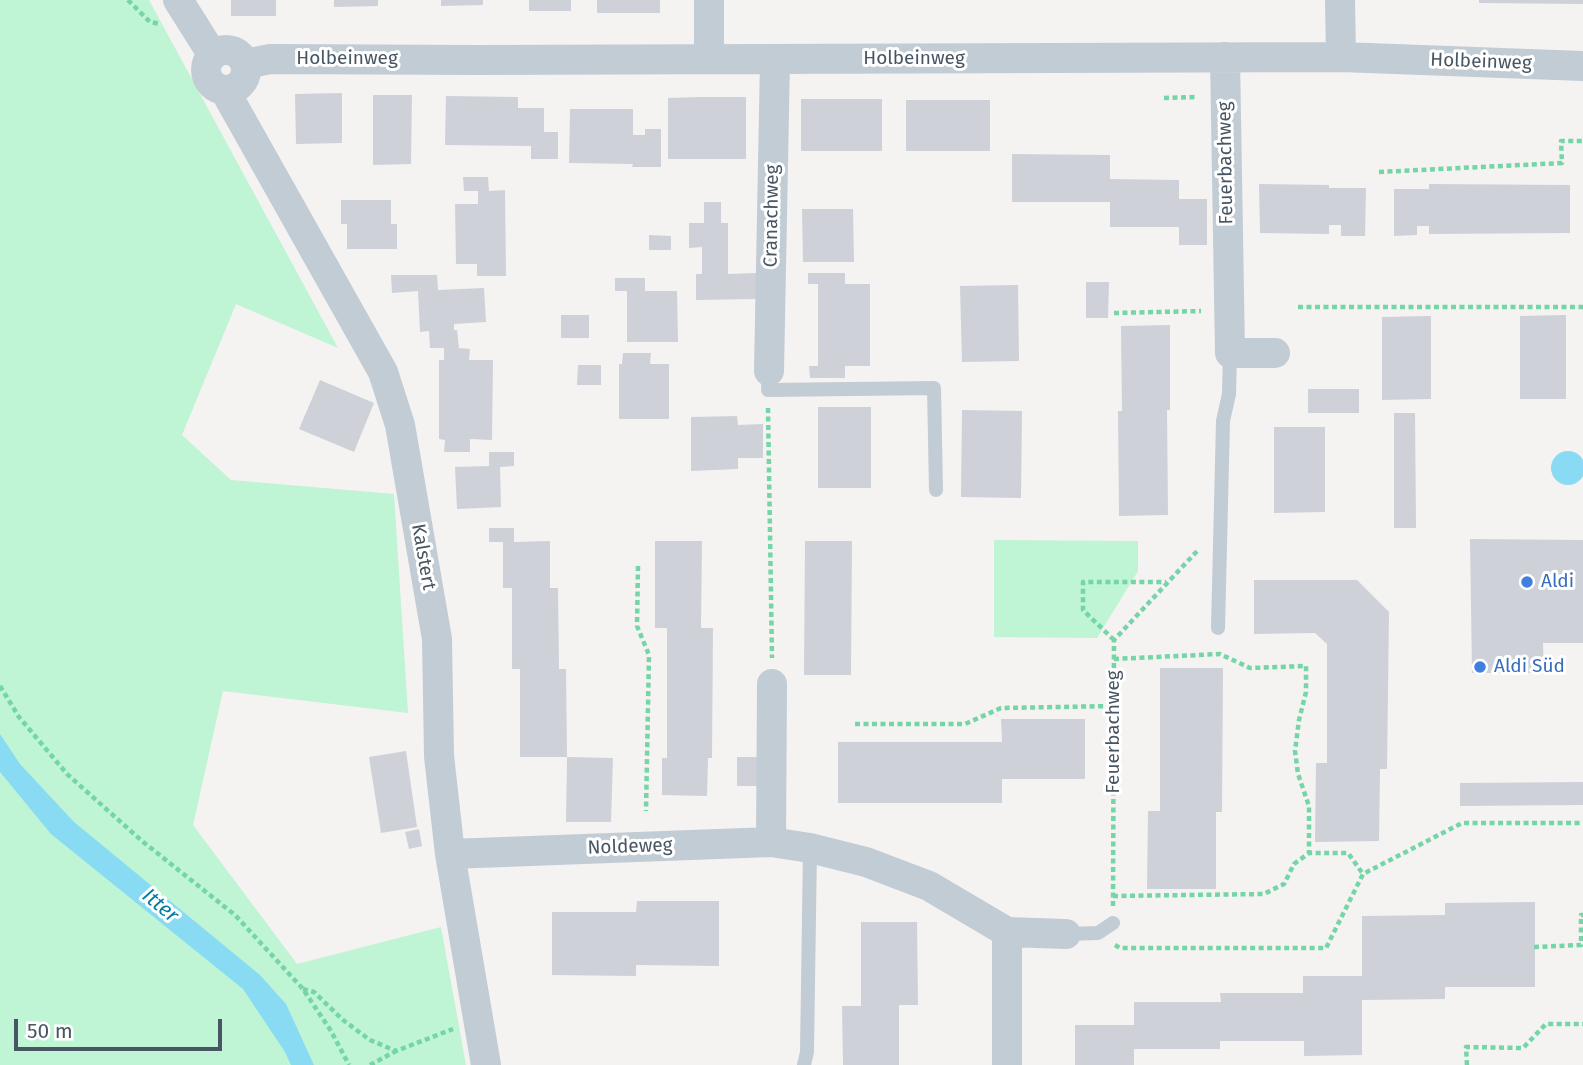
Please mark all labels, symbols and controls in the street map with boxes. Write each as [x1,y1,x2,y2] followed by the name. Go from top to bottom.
[296,48,398,70] street label: Holbeinweg
[863,48,965,70] street label: Holbeinweg
[1430,49,1532,75] street label: Holbeinweg
[1214,101,1238,225] street label: Feuerbachweg
[760,164,784,268] street label: Cranachweg
[406,522,440,592] street label: Kalstert
[1541,571,1574,593] place label: Aldi
[1519,574,1535,590] marker: Aldi
[1494,656,1565,678] place label: Aldi Süd
[1472,659,1488,675] marker: Aldi Süd
[1103,670,1125,794] street label: Feuerbachweg
[587,834,673,860] street label: Noldeweg
[137,884,183,928] water label: Itter
[18,1006,226,1050] scale bar
[27,1018,73,1044] text: 50 m

